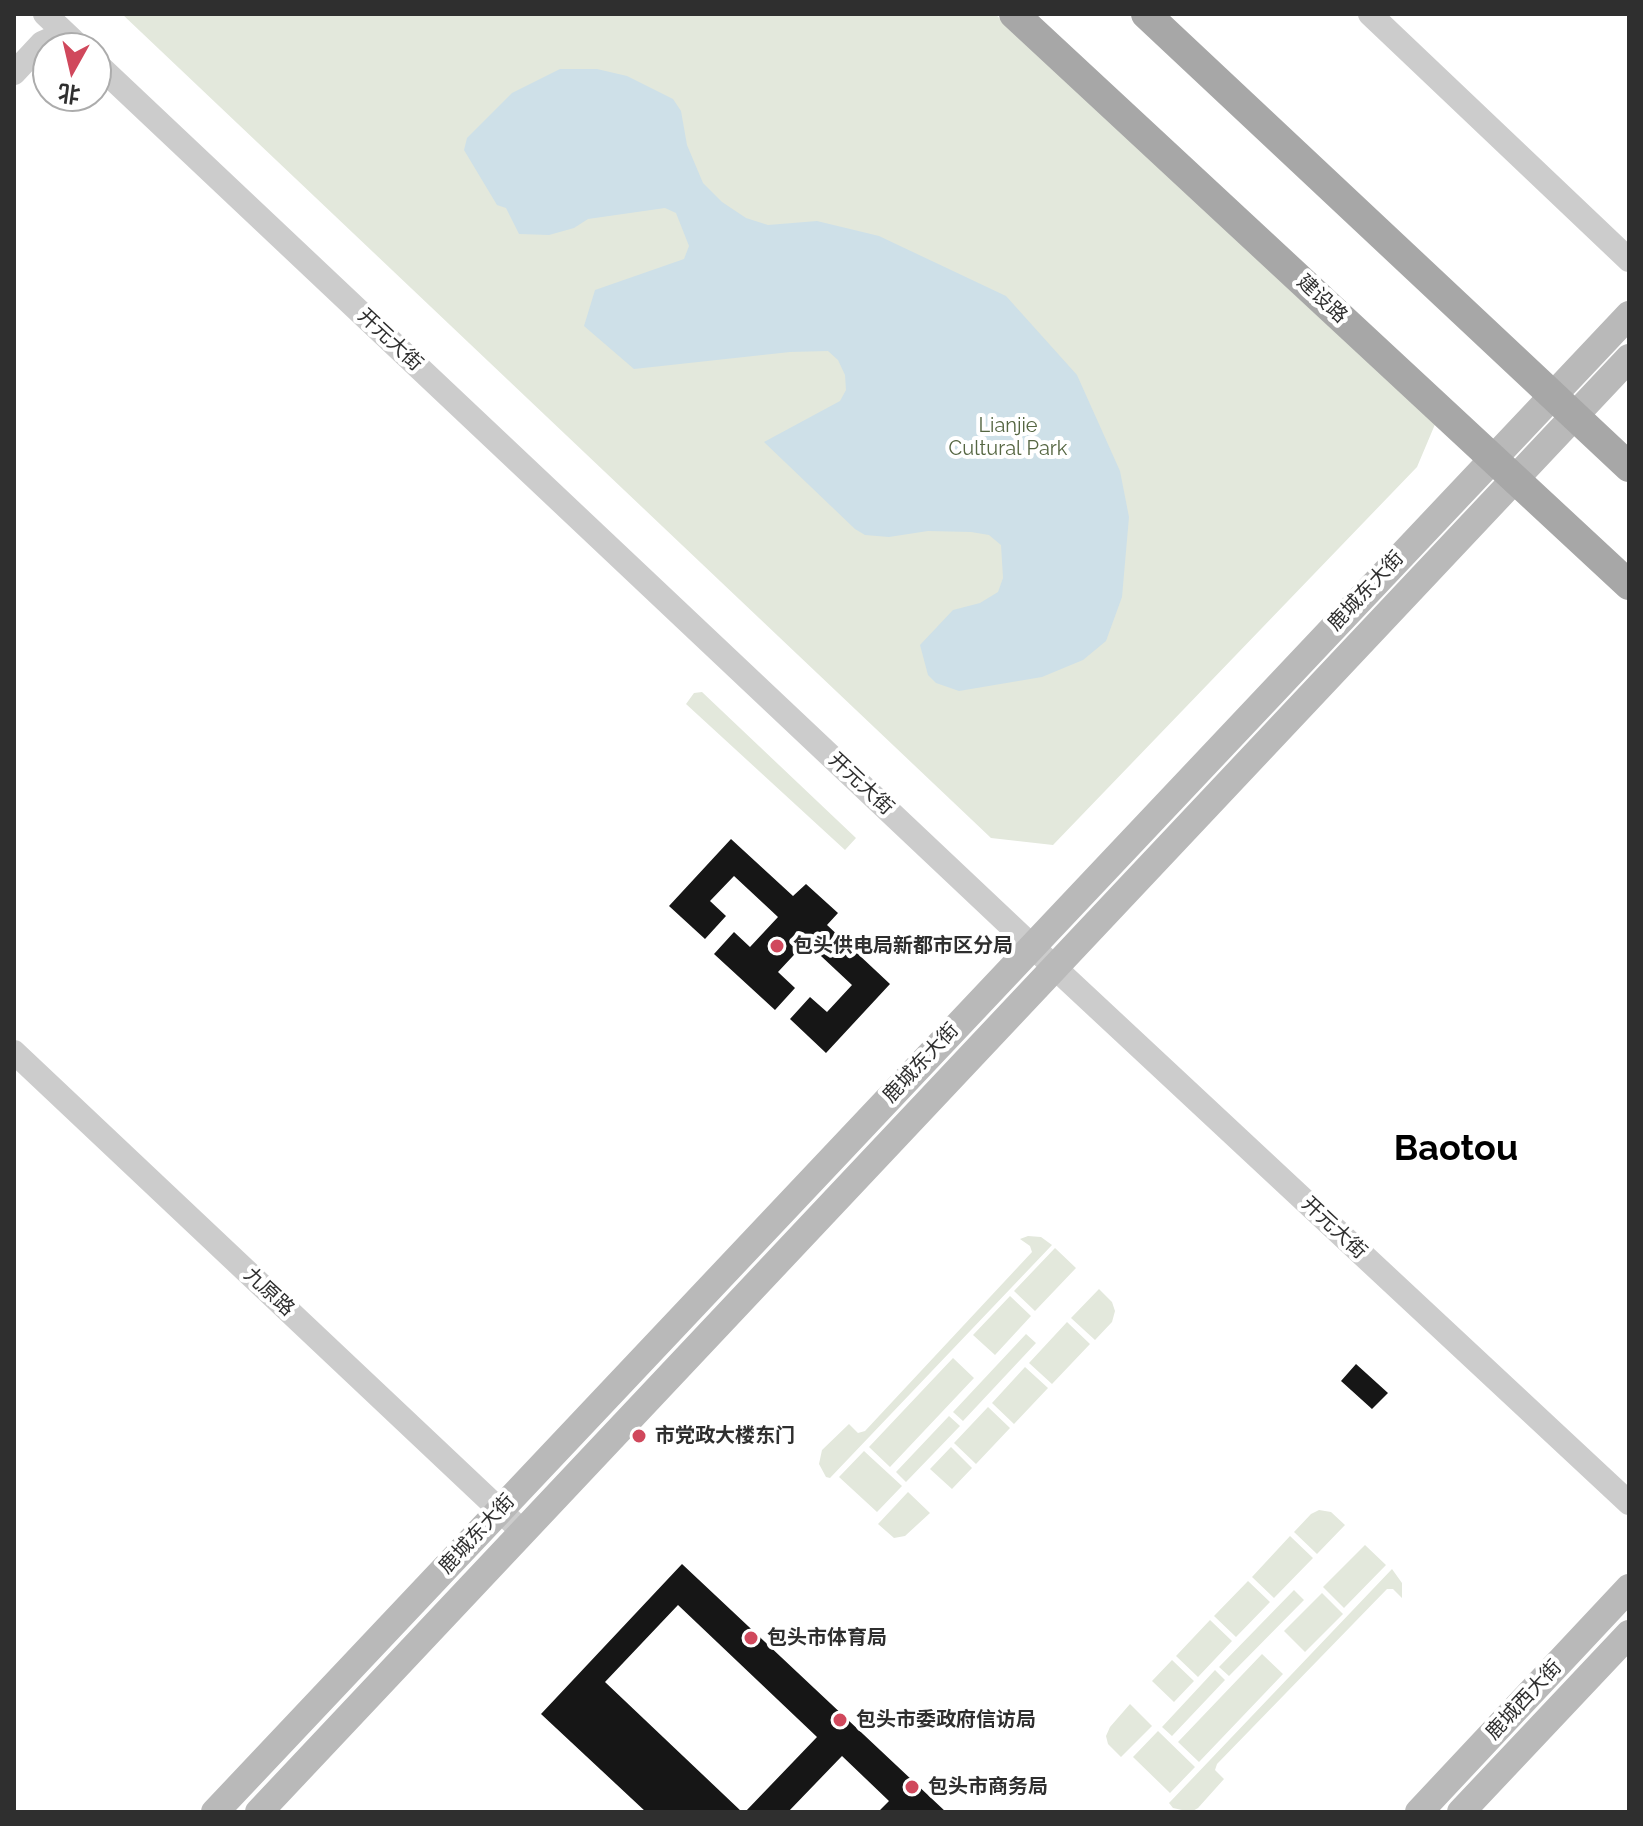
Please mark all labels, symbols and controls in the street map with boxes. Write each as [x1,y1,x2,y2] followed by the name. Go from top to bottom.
[32,32,112,112] north arrow
[56,79,82,108] text: 北
[1292,270,1352,328] street label: 建设路
[353,304,427,376] street label: 开元大街
[949,414,1067,461] park label: Lianjie Cultural Park
[1323,546,1409,636] street label: 鹿城东大街
[824,748,898,820] street label: 开元大街
[793,934,1013,958] place label: 包头供电局新都市区分局
[768,937,786,955] marker: 包头供电局新都市区分局
[878,1018,964,1108] street label: 鹿城东大街
[1394,1127,1518,1171] district label: Baotou
[1297,1192,1371,1264] street label: 开元大街
[239,1263,299,1321] street label: 九原路
[655,1424,795,1448] place label: 市党政大楼东门
[630,1427,648,1445] marker: 市党政大楼东门
[434,1489,520,1579] street label: 鹿城东大街
[767,1626,887,1650] place label: 包头市体育局
[742,1629,760,1647] marker: 包头市体育局
[1481,1655,1567,1745] street label: 鹿城西大街
[856,1708,1036,1732] place label: 包头市委政府信访局
[831,1711,849,1729] marker: 包头市委政府信访局
[928,1775,1048,1799] place label: 包头市商务局
[903,1778,921,1796] marker: 包头市商务局

